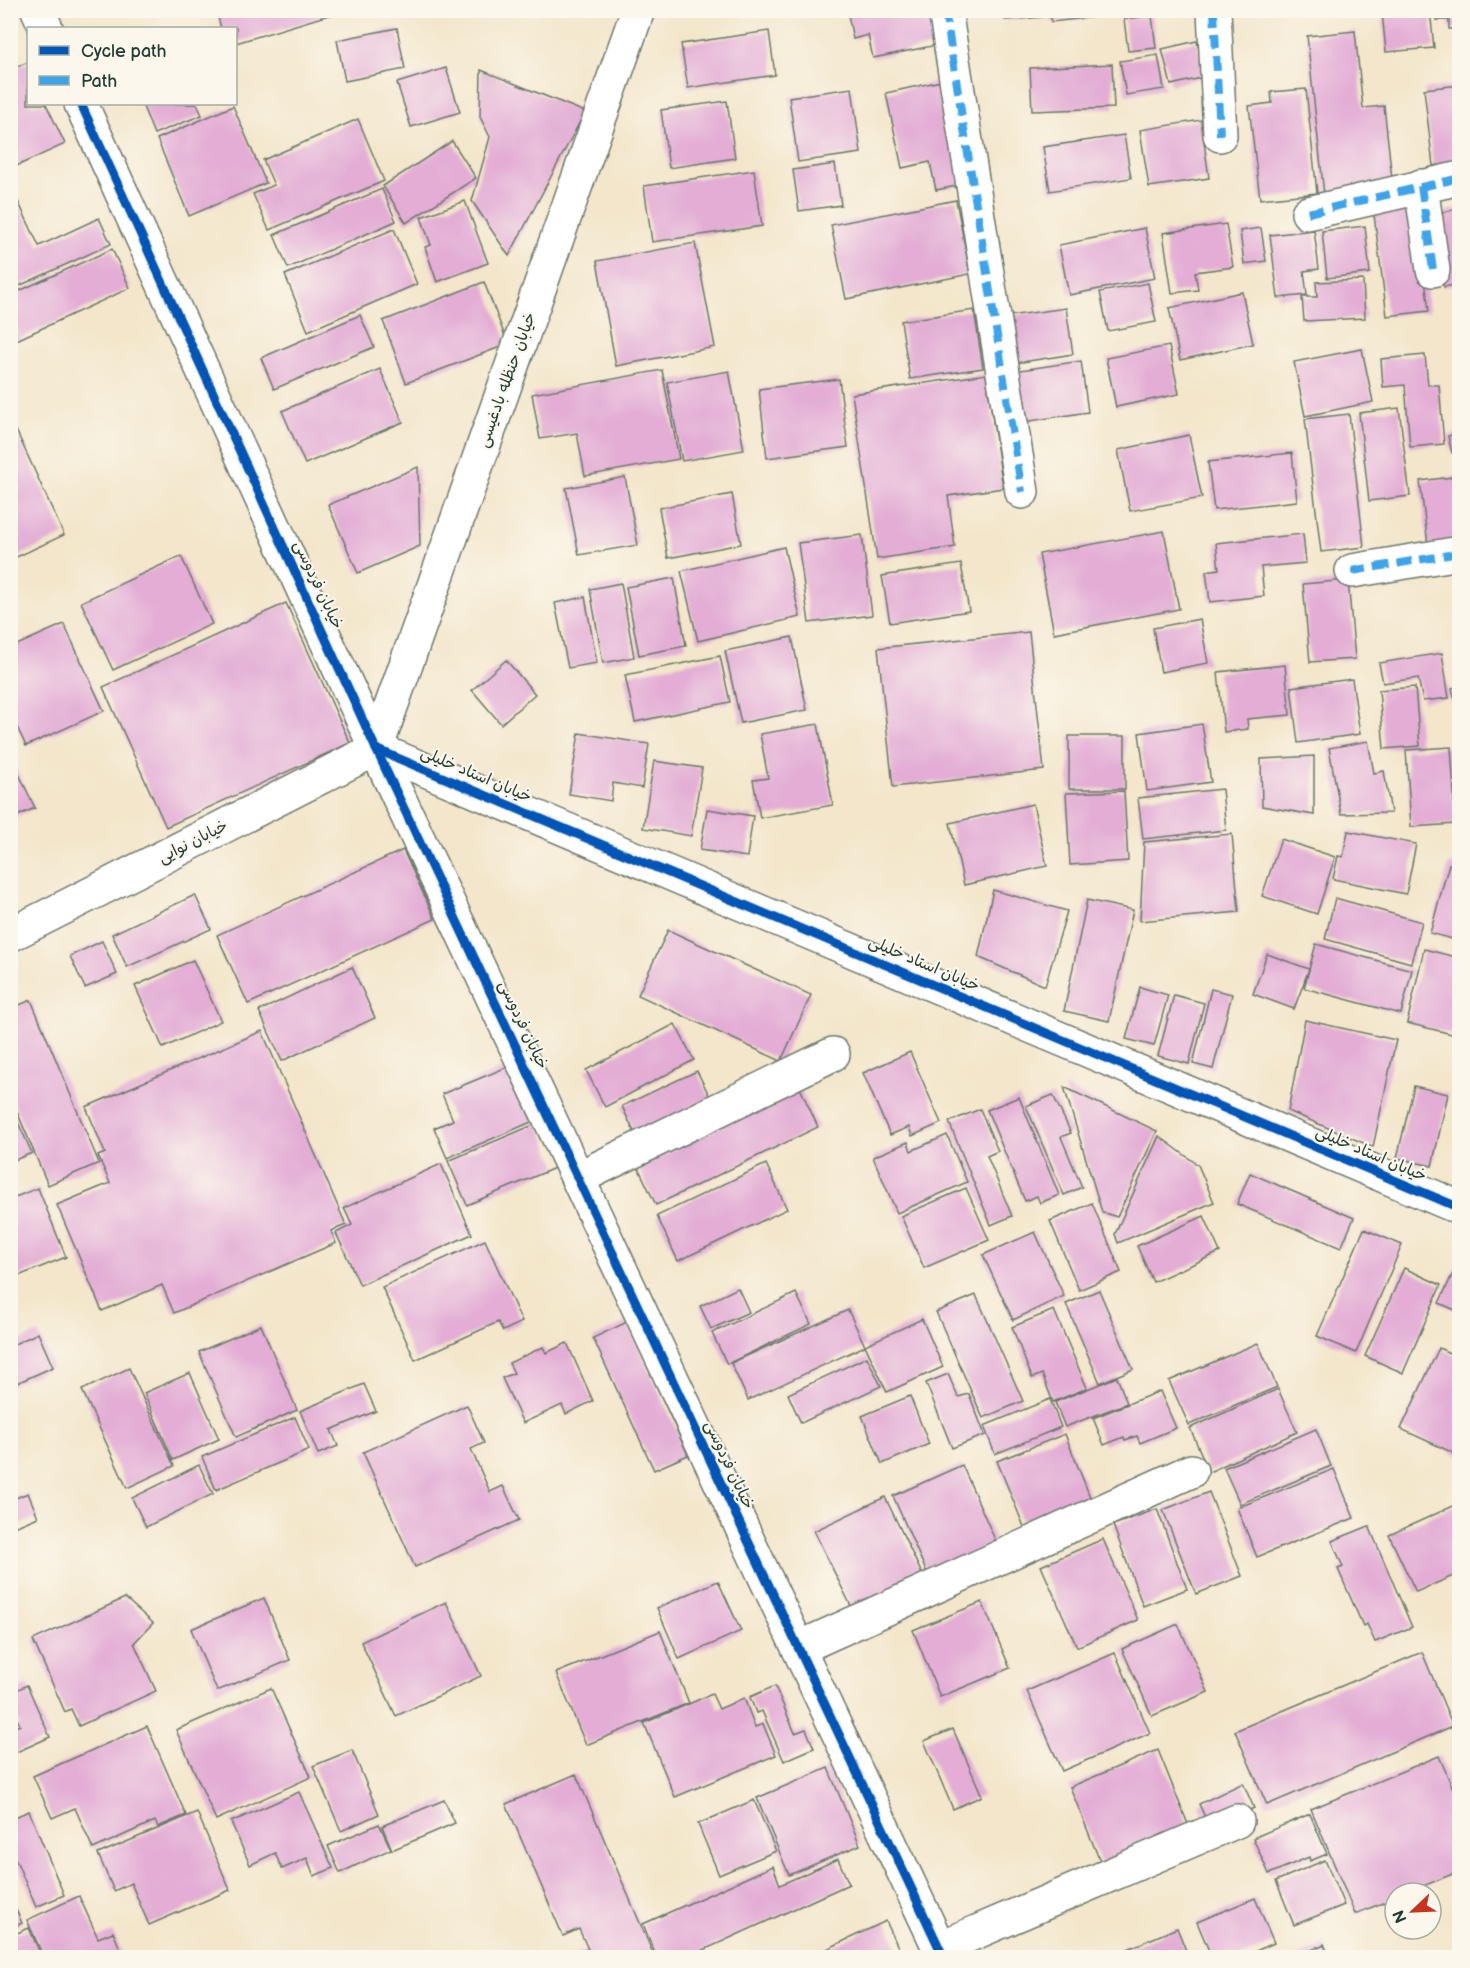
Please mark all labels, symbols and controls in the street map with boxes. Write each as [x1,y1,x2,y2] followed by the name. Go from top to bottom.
[27,27,237,105] legend
[81,41,167,62] text: Cycle path
[81,71,117,92] text: Path
[474,310,540,450] street label: خیابان حنظله بادغیسی
[289,538,347,632] street label: خیابان فردوسی
[418,743,534,807] street label: خیابان استاد خلیلی
[155,816,231,868] street label: خیابان نوایی
[866,932,982,996] street label: خیابان استاد خلیلی
[494,978,552,1072] street label: خیابان فردوسی
[1313,1122,1429,1186] street label: خیابان استاد خلیلی
[700,1418,758,1512] street label: خیابان فردوسی
[1383,1881,1443,1941] north arrow
[1389,1907,1412,1926] text: N

